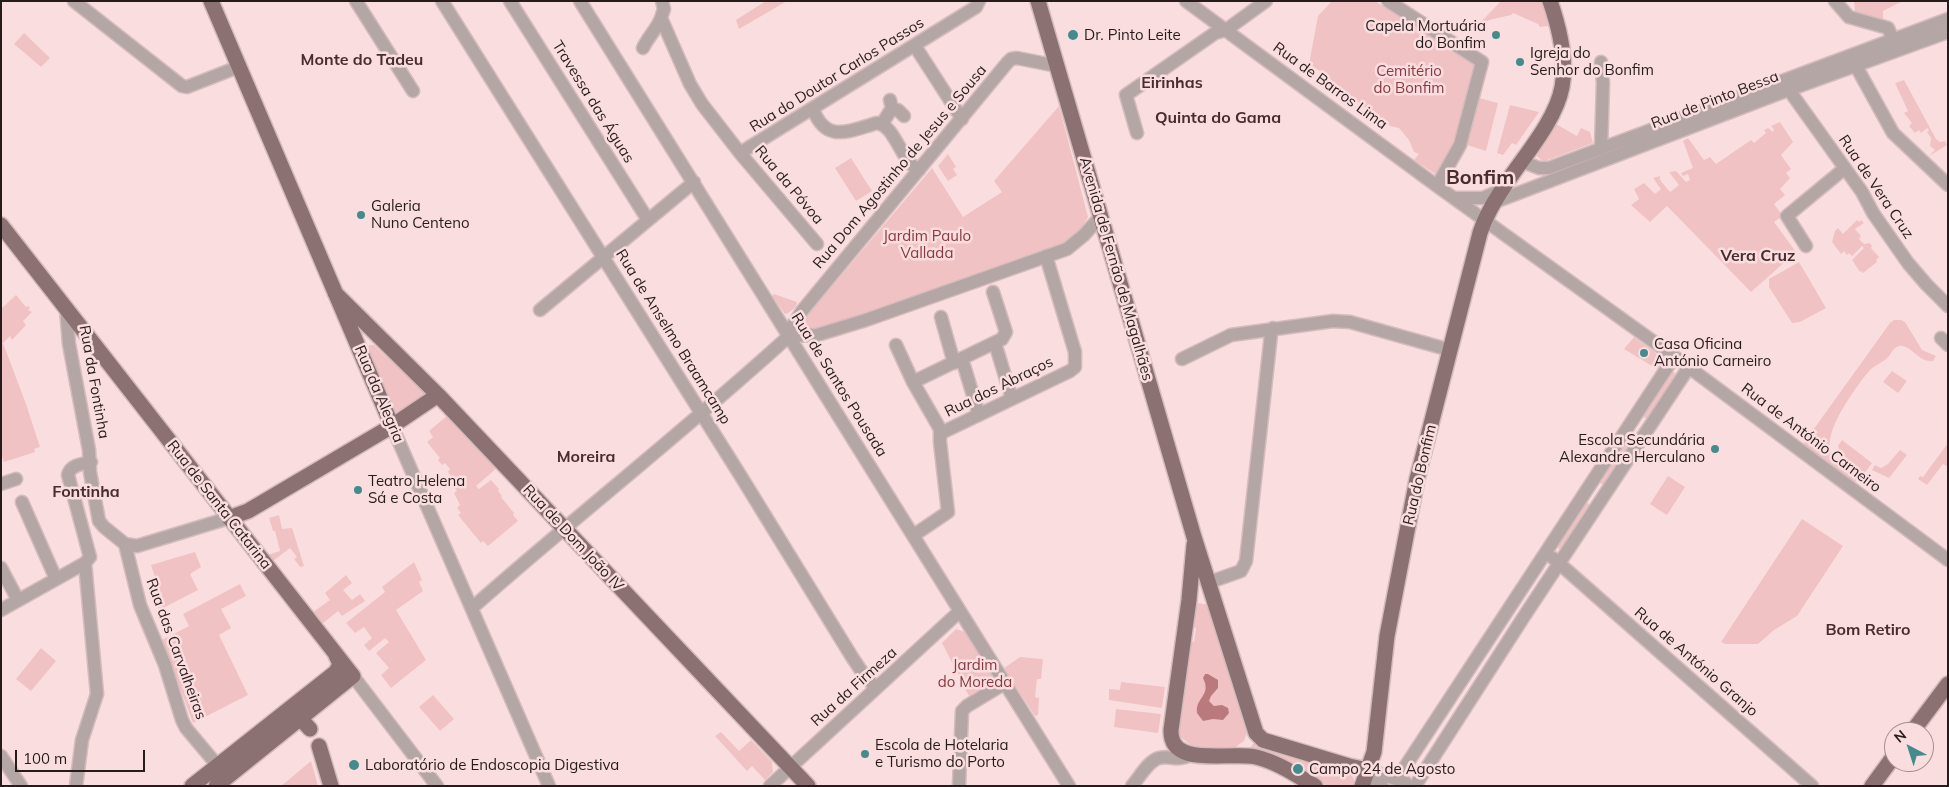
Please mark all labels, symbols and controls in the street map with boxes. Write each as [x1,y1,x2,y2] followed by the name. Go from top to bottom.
[746,14,928,136] street label: Rua do Doutor Carlos Passos
[1365,17,1486,52] place label: Capela Mortuária do Bonfim
[1084,26,1181,44] place label: Dr. Pinto Leite
[1066,28,1080,42] marker: Dr. Pinto Leite
[1490,29,1502,41] marker: Capela Mortuária do Bonfim
[548,38,638,166] street label: Travessa das Águas
[1269,38,1391,134] street label: Rua de Barros Lima
[1530,44,1654,79] place label: Igreja do Senhor do Bonfim
[301,50,423,70] district label: Monte do Tadeu
[1514,56,1526,68] marker: Igreja do Senhor do Bonfim
[809,62,991,272] street label: Rua Dom Agostinho de Jesus e Sousa
[1374,62,1444,97] park label: Cemitério do Bonfim
[1649,67,1781,133] street label: Rua de Pinto Bessa
[1141,73,1203,93] district label: Eirinhas
[1155,108,1281,128] district label: Quinta do Gama
[1835,132,1917,242] street label: Rua de Vera Cruz
[751,142,827,228] street label: Rua da Póvoa
[1075,155,1157,383] street label: Avenida de Fernão de Magalhães
[1446,166,1514,190] district label: Bonfim
[371,197,470,232] place label: Galeria Nuno Centeno
[355,209,367,221] marker: Galeria Nuno Centeno
[883,227,971,262] park label: Jardim Paulo Vallada
[612,246,734,428] street label: Rua de Anselmo Braamcamp
[1720,246,1796,266] district label: Vera Cruz
[787,310,891,460] street label: Rua de Santos Pousada
[75,324,113,440] street label: Rua da Fontinha
[1654,335,1771,370] place label: Casa Oficina António Carneiro
[350,343,408,445] street label: Rua da Alegria
[1638,347,1650,359] marker: Casa Oficina António Carneiro
[942,353,1056,421] street label: Rua dos Abraços
[1738,380,1884,496] street label: Rua de António Carneiro
[1400,423,1440,527] street label: Rua do Bonfim
[1559,431,1705,466] place label: Escola Secundária Alexandre Herculano
[163,437,275,573] street label: Rua de Santa Catarina
[1709,443,1721,455] marker: Escola Secundária Alexandre Herculano
[557,447,615,467] district label: Moreira
[368,472,465,507] place label: Teatro Helena Sá e Costa
[519,481,627,595] street label: Rua de Dom João IV
[52,482,120,502] district label: Fontinha
[352,484,364,496] marker: Teatro Helena Sá e Costa
[142,576,210,722] street label: Rua das Carvalheiras
[1631,603,1761,721] street label: Rua de António Granjo
[1826,620,1910,640] district label: Bom Retiro
[807,644,901,730] street label: Rua da Firmeza
[938,656,1012,691] park label: Jardim do Moreda
[1884,722,1934,772] north arrow
[1890,726,1910,747] text: N
[875,736,1008,771] place label: Escola de Hotelaria e Turismo do Porto
[18,740,148,772] scale bar
[859,748,871,760] marker: Escola de Hotelaria e Turismo do Porto
[23,749,67,768] text: 100 m
[365,756,619,774] place label: Laboratório de Endoscopia Digestiva
[347,758,361,772] marker: Laboratório de Endoscopia Digestiva
[1309,760,1455,778] place label: Campo 24 de Agosto
[1291,762,1305,776] marker: Campo 24 de Agosto

